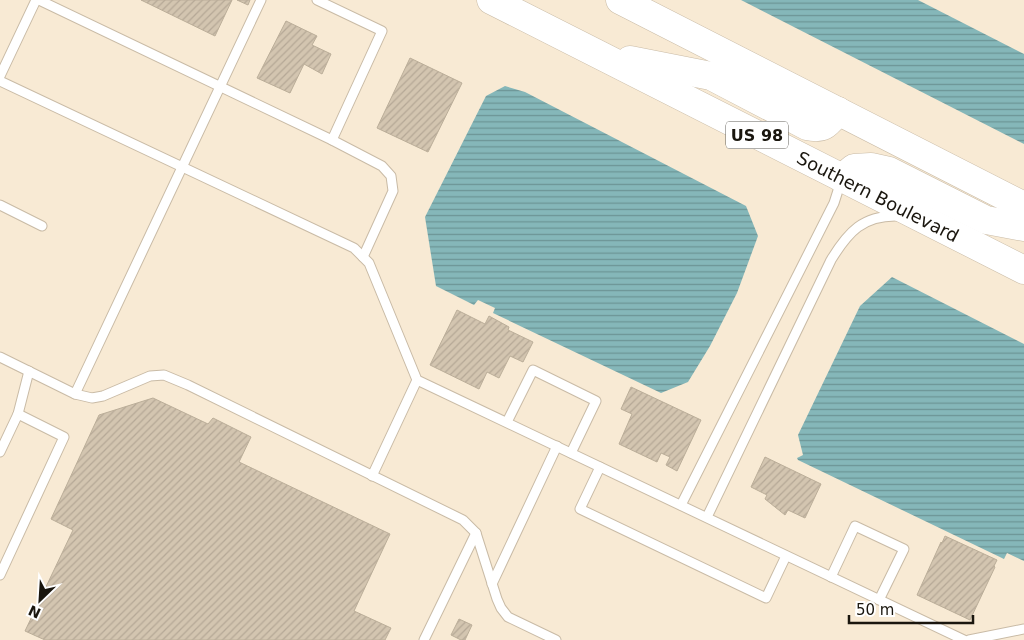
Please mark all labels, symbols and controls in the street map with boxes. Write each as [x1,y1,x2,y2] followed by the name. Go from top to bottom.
[726,122,788,148] road number: US 98
[794,146,963,246] street label: Southern Boulevard
[15,575,65,625] north arrow
[849,592,973,624] scale bar
[856,601,894,619] text: 50 m
[26,602,43,622] text: N

